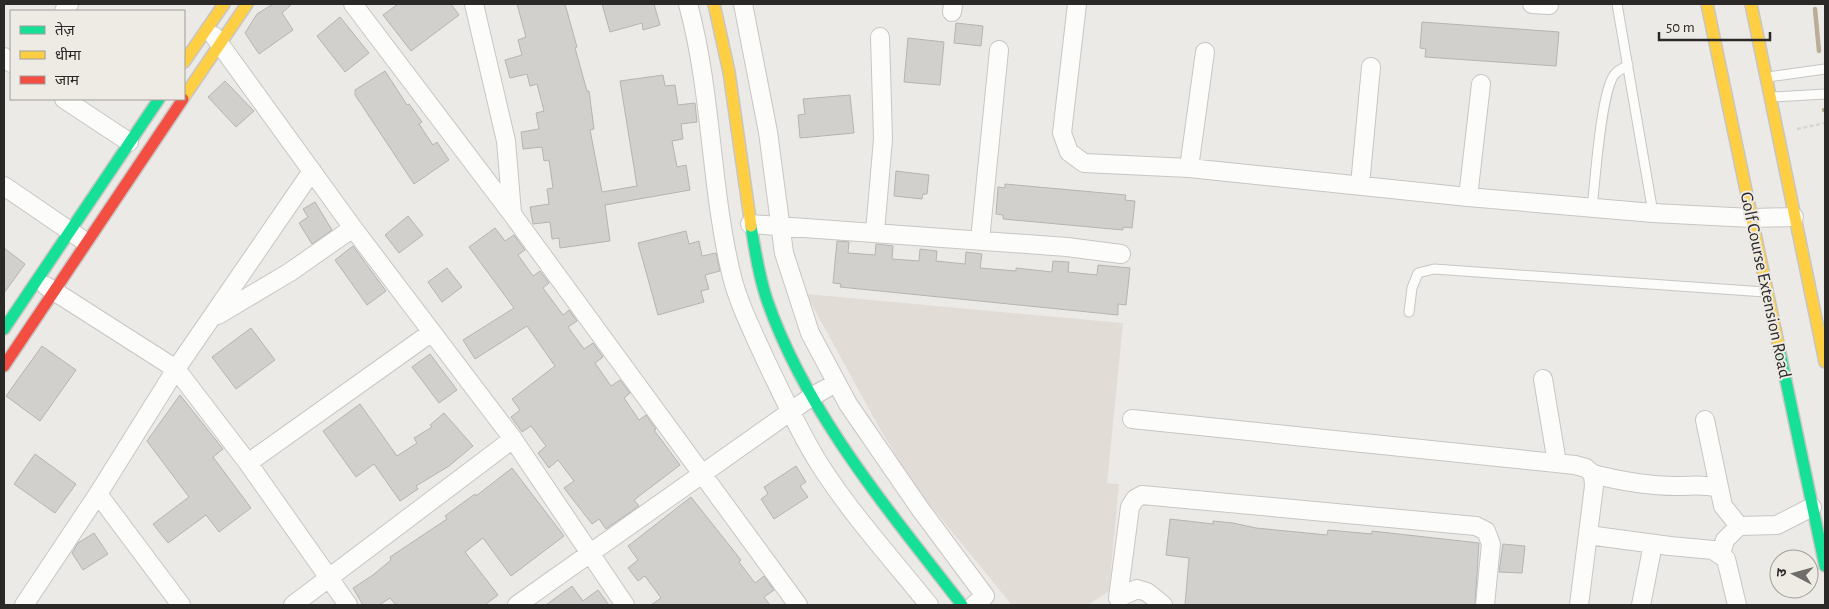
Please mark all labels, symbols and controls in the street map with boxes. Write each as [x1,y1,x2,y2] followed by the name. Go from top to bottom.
[10,10,185,100] legend
[1659,10,1770,42] scale bar
[1666,20,1695,35] text: 50 m
[55,21,76,38] text: तेज़
[55,47,82,63] text: धीमा
[55,73,80,88] text: जाम
[1736,190,1794,380] street label: Golf Course Extension Road
[1769,549,1819,599] north arrow
[1775,567,1790,578] text: उ

